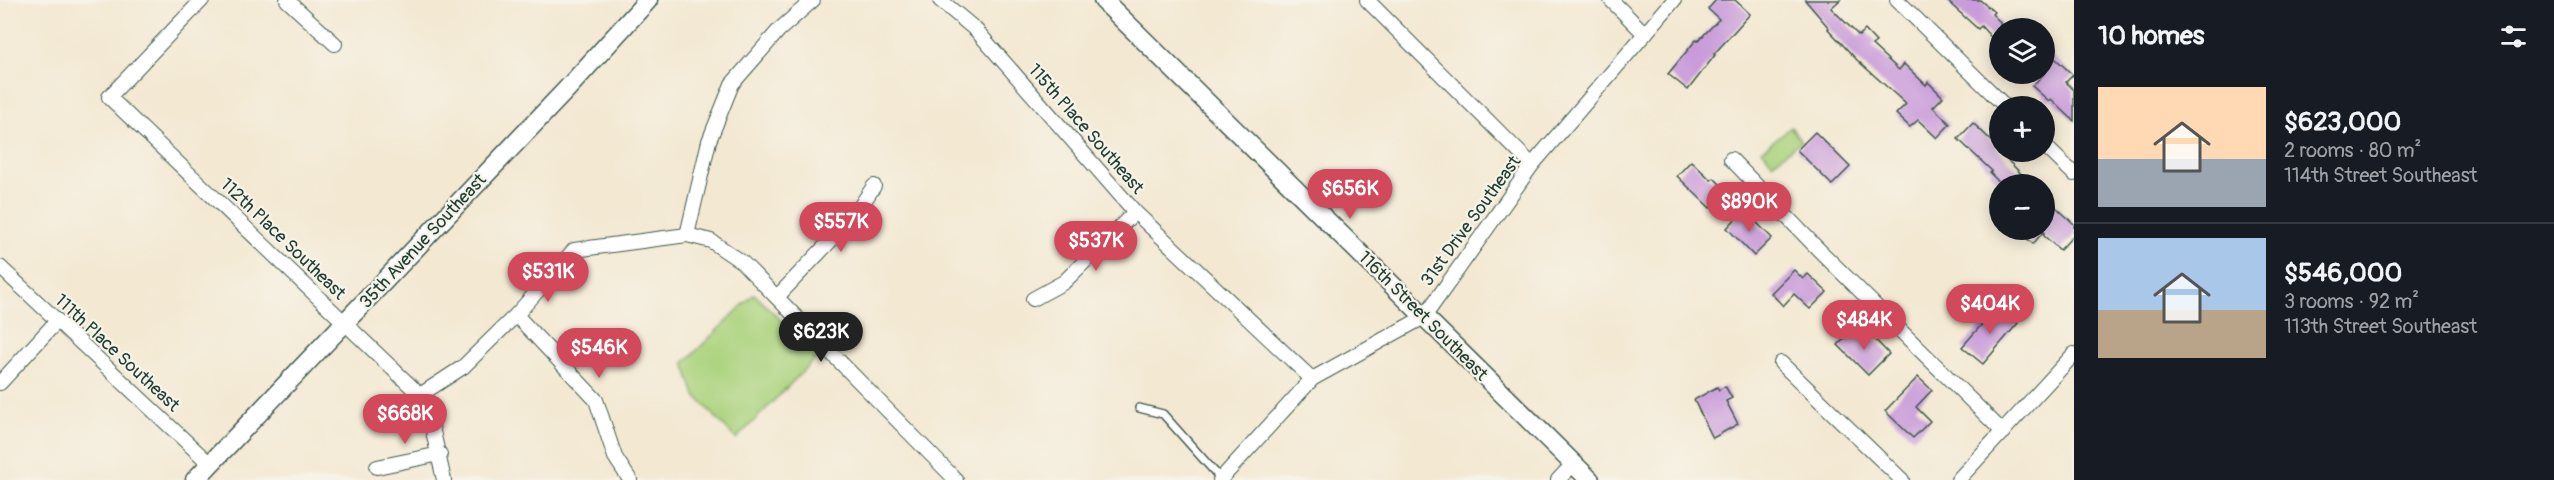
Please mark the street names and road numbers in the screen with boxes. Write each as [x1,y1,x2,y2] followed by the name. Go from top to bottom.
[1023,59,1149,200] street label: 115th Place Southeast
[1416,151,1527,291] street label: 31st Drive Southeast
[355,168,492,313] street label: 35th Avenue Southeast
[215,173,351,305] street label: 112th Place Southeast
[1353,246,1493,386] street label: 116th Street Southeast
[50,289,185,417] street label: 111th Place Southeast

